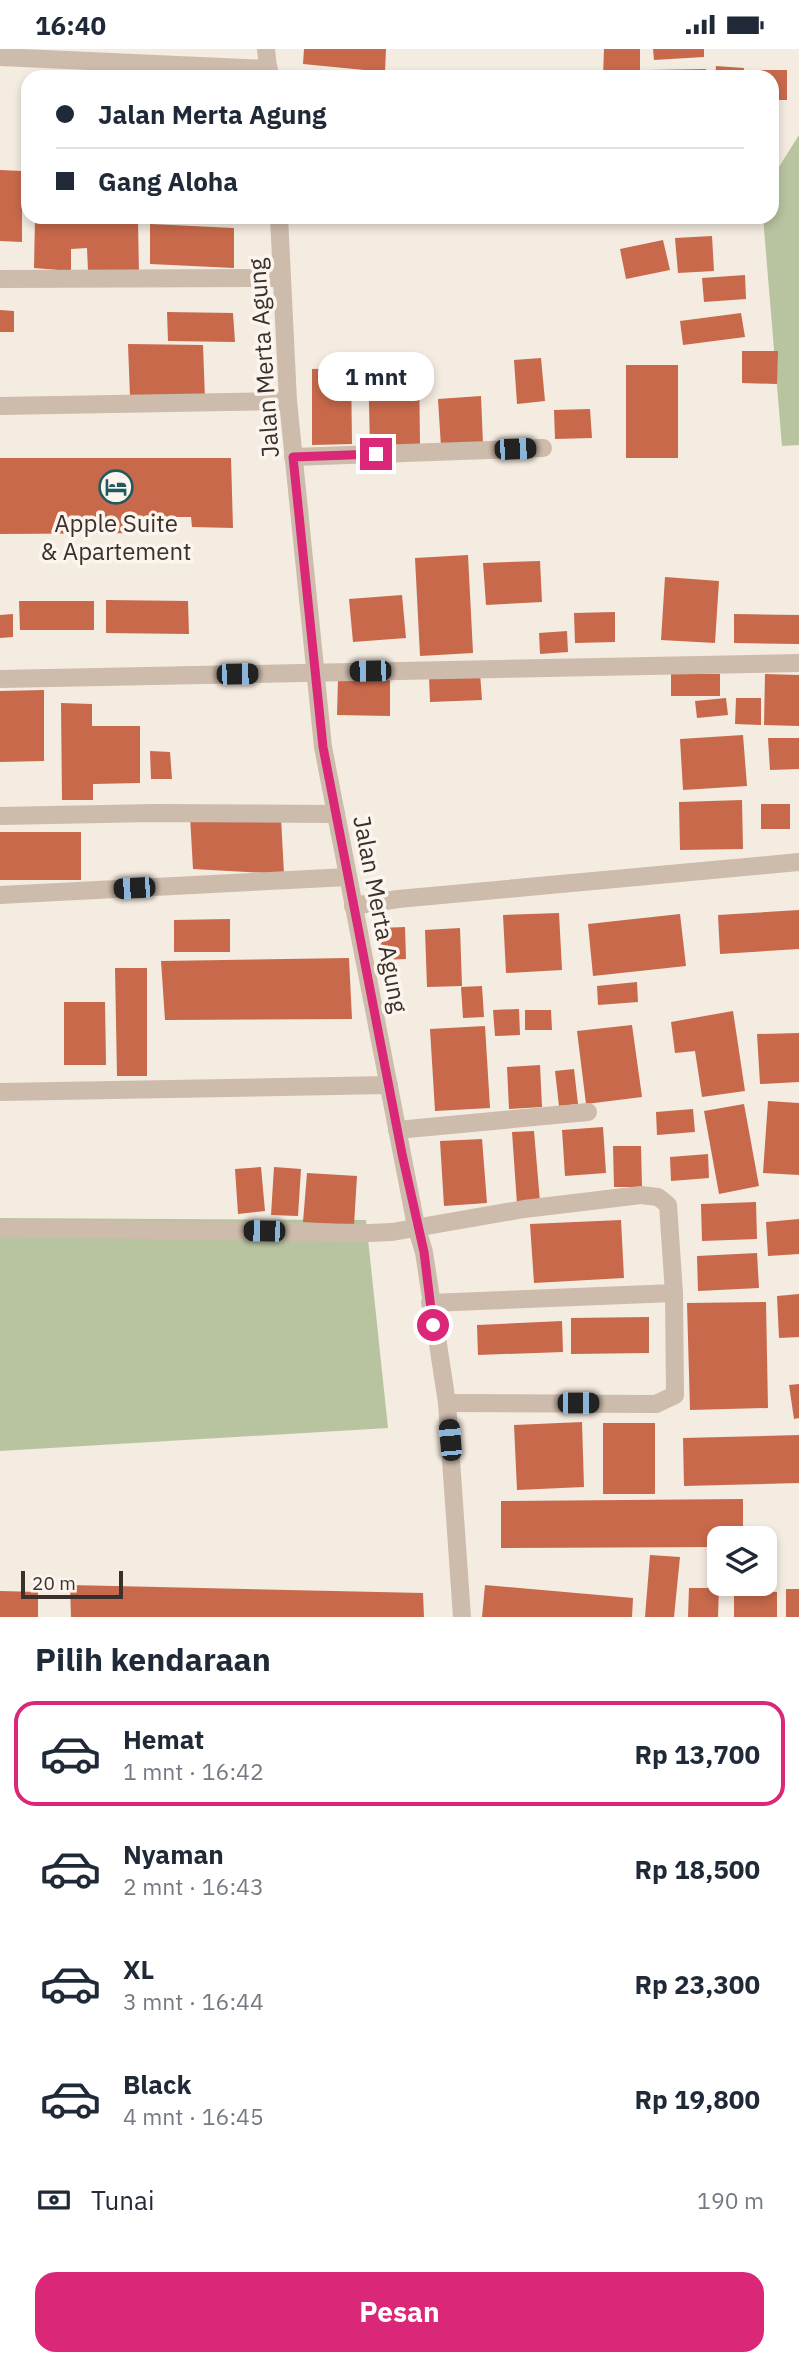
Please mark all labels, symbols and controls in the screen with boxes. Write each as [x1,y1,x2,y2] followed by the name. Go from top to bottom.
[35,8,106,42] text: 16:40
[98,97,326,131] text: Jalan Merta Agung
[98,164,238,198] text: Gang Aloha
[240,257,286,459] street label: Jalan Merta Agung
[318,353,434,401] callout: 1 mnt
[345,361,407,391] text: 1 mnt
[360,438,392,470] route end
[494,438,537,460] car
[97,468,135,506] hotel icon: Apple Suite & Apartement
[40,507,192,567] place label: Apple Suite & Apartement
[349,660,392,682] car
[216,663,259,685] car
[346,813,416,1016] street label: Jalan Merta Agung
[113,876,156,900] car
[243,1220,286,1242] car
[417,1309,449,1341] route start
[558,1393,600,1414] car
[438,1418,463,1462] car
[707,1526,777,1596] map controls
[707,1526,777,1596] button: layers
[21,1568,122,1600] scale bar
[32,1571,76,1595] text: 20 m
[35,1638,271,1680] text: Pilih kendaraan
[39,1722,102,1785] icon: car
[123,1722,204,1756] text: Hemat
[634,1737,760,1771] text: Rp 13,700
[123,1756,264,1786] text: 1 mnt · 16:42
[39,1837,102,1900] icon: car
[123,1837,224,1871] text: Nyaman
[634,1852,760,1886] text: Rp 18,500
[123,1871,264,1901] text: 2 mnt · 16:43
[39,1952,102,2015] icon: car
[123,1952,154,1986] text: XL
[634,1967,760,2001] text: Rp 23,300
[123,1986,264,2016] text: 3 mnt · 16:44
[39,2067,102,2130] icon: car
[123,2067,191,2101] text: Black
[634,2082,760,2116] text: Rp 19,800
[123,2101,264,2131] text: 4 mnt · 16:45
[35,2181,73,2219] icon: cash
[91,2183,155,2217] text: Tunai
[697,2185,764,2215] text: 190 m
[35,2272,764,2352] button: Pesan

